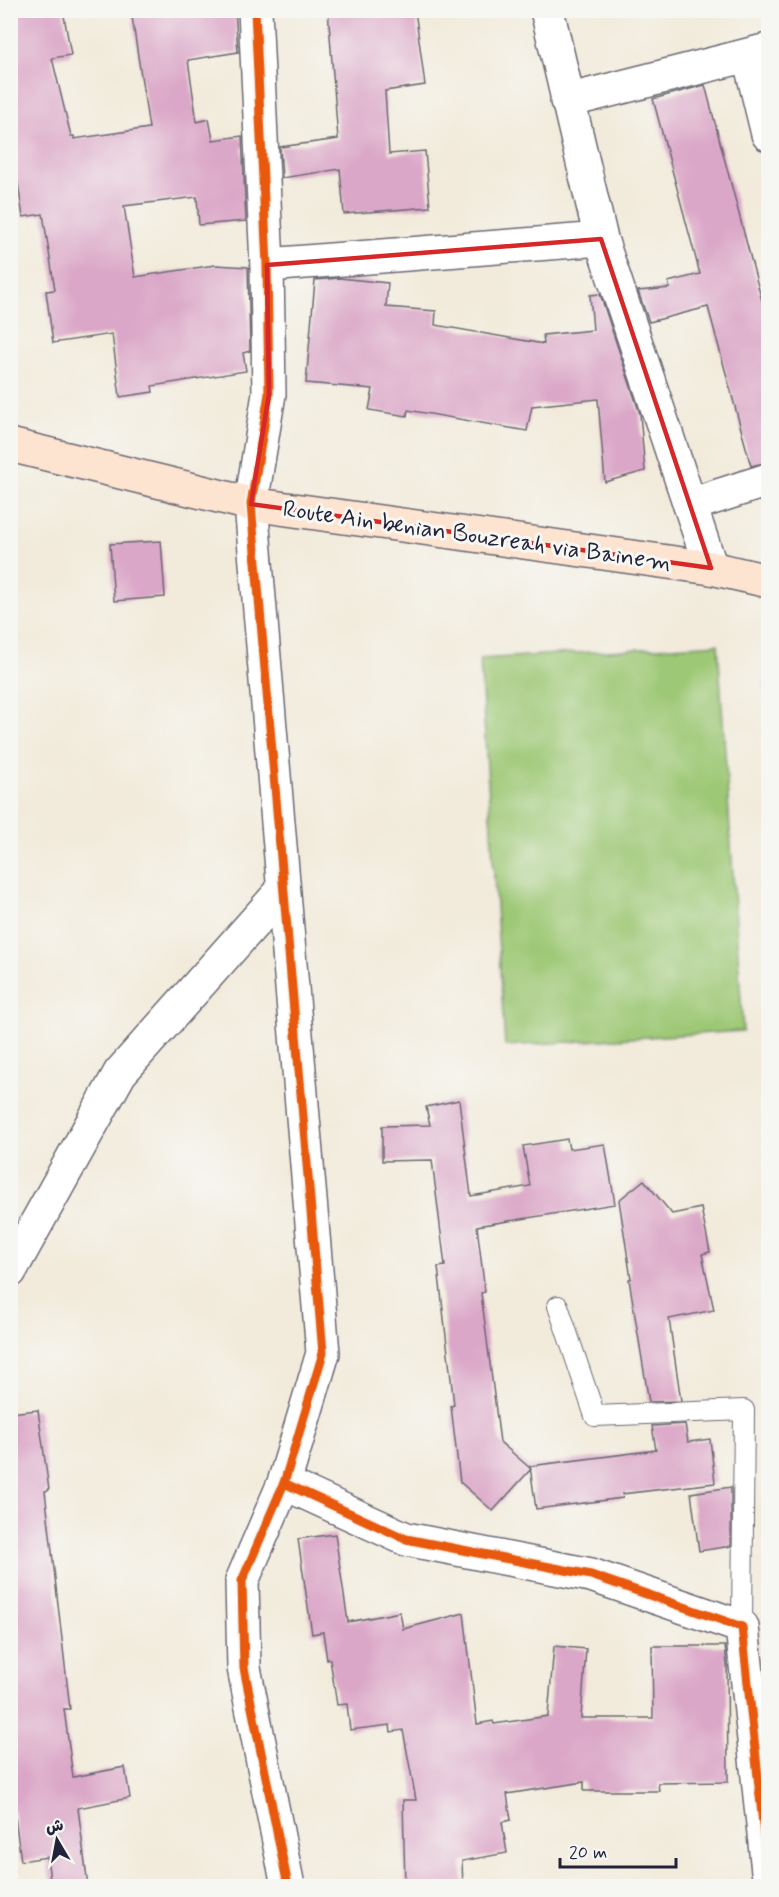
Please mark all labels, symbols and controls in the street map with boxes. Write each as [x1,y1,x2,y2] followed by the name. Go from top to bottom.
[281,494,673,579] street label: Route Ain benian Bouzreah via Bainem
[27,1810,87,1870] north arrow
[44,1815,65,1839] text: ش
[560,1831,676,1869] scale bar
[569,1841,607,1865] text: 20 m

